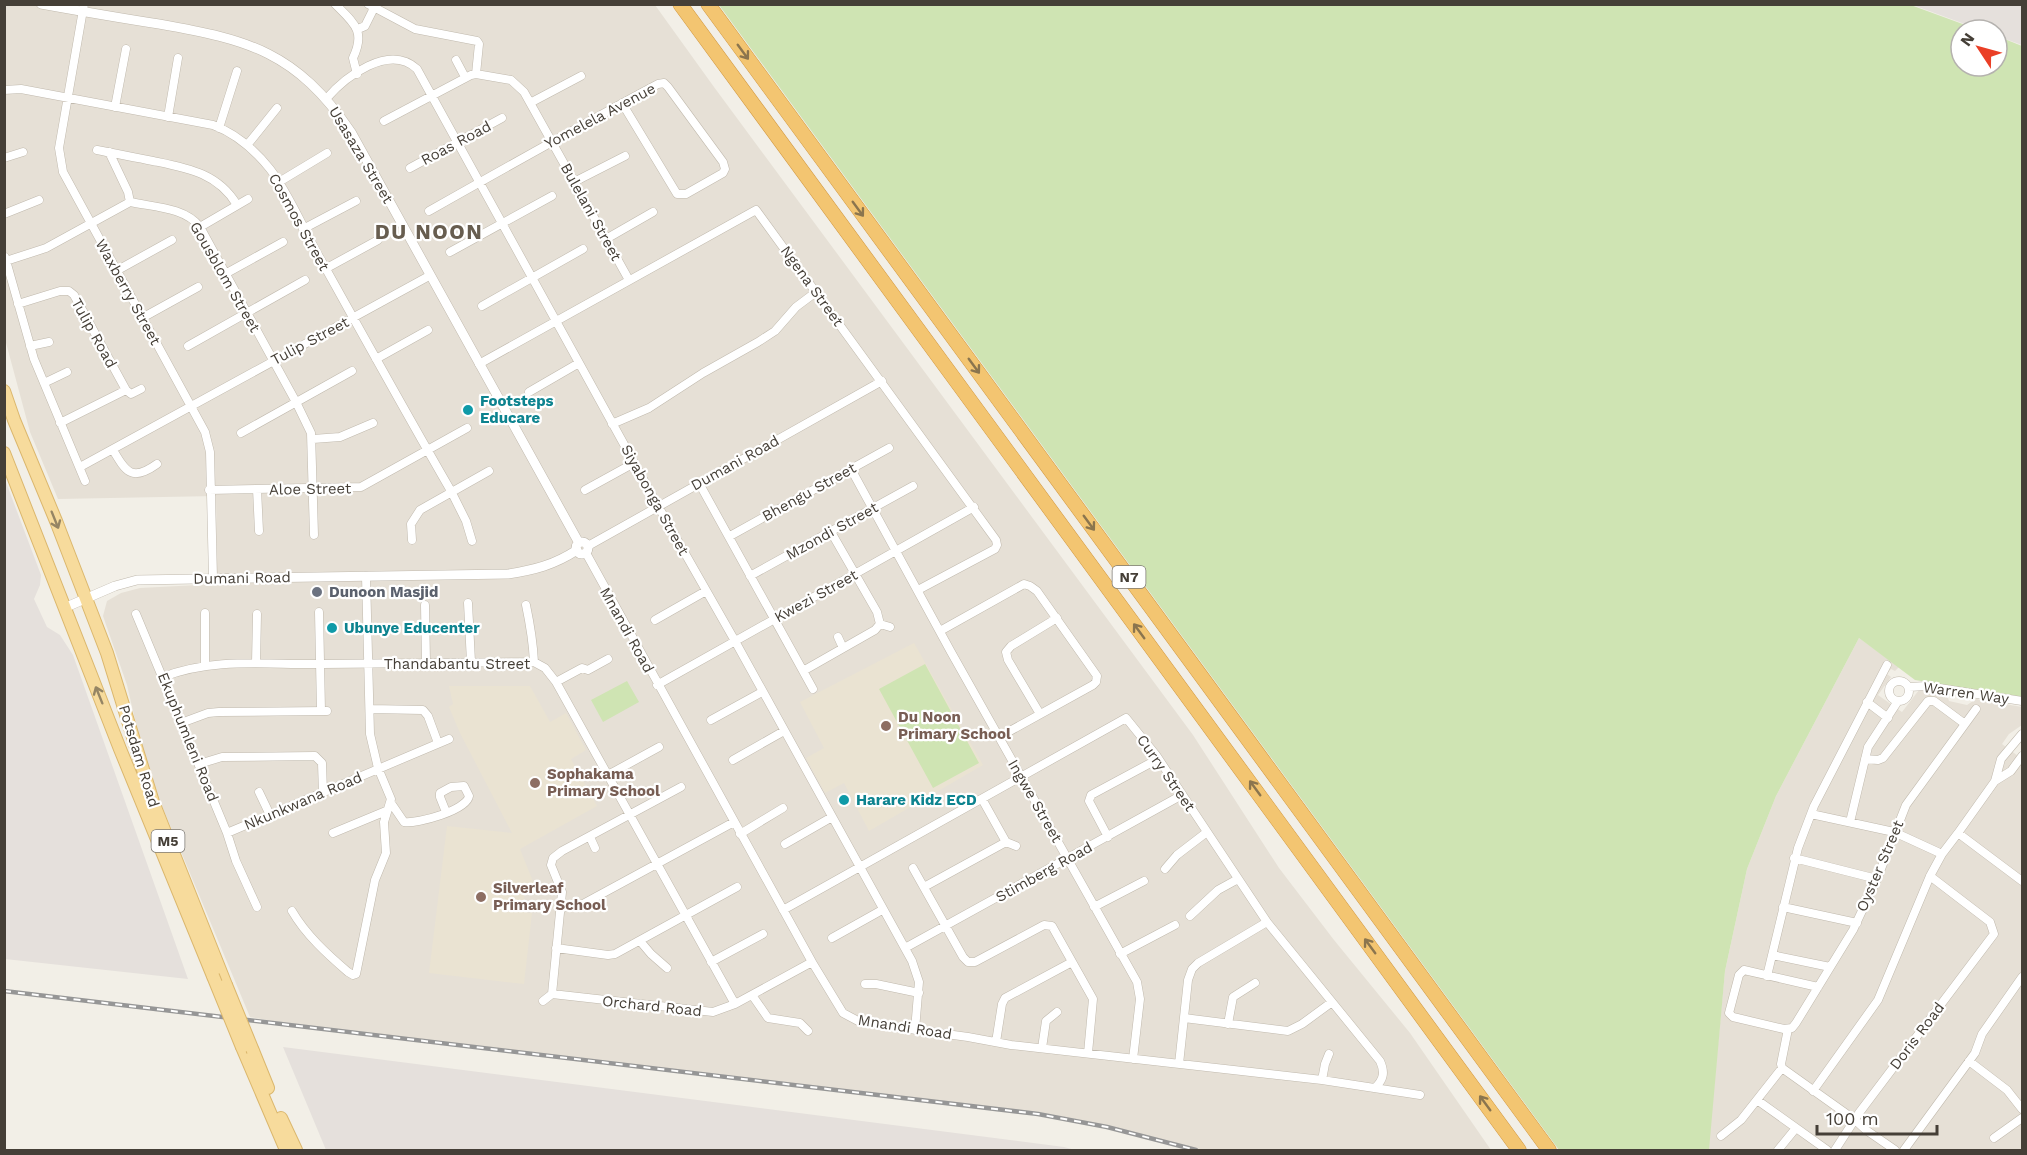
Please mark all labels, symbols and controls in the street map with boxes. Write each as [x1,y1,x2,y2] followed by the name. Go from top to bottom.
[1949,18,2009,78] north arrow
[1956,29,1978,50] text: N
[737,43,749,59] one-way arrow
[541,79,659,153] street label: Yomelela Avenue
[325,103,397,207] street label: Usasaza Street
[418,117,494,169] street label: Roas Road
[557,160,626,265] street label: Bulelani Street
[265,170,334,275] street label: Cosmos Street
[852,200,864,216] one-way arrow
[186,219,264,336] street label: Gousblom Street
[375,219,483,244] district label: DU NOON
[91,236,165,349] street label: Waxberry Street
[777,242,848,330] street label: Ngena Street
[67,295,121,371] street label: Tulip Road
[268,313,353,369] street label: Tulip Street
[967,358,980,374] one-way arrow
[480,392,554,427] place label: Footsteps Educare
[461,403,475,417] marker: Footsteps Educare
[688,431,782,495] street label: Dumani Road
[617,442,693,559] street label: Siyabonga Street
[759,458,860,525] street label: Bhengu Street
[269,479,352,499] street label: Aloe Street
[783,498,882,564] street label: Mzondi Street
[51,510,62,528] one-way arrow
[1083,515,1095,531] one-way arrow
[771,565,861,626] street label: Kwezi Street
[1112,566,1146,588] road number: N7
[193,568,291,588] street label: Dumani Road
[329,583,438,601] place label: Dunoon Masjid
[596,584,658,676] street label: Mnandi Road
[310,585,324,599] marker: Dunoon Masjid
[344,619,480,637] place label: Ubunye Educenter
[325,621,339,635] marker: Ubunye Educenter
[1133,623,1146,639] one-way arrow
[384,655,531,673] street label: Thandabantu Street
[154,670,222,804] street label: Ekuphumleni Road
[1922,678,2010,708] street label: Warren Way
[93,686,104,705] one-way arrow
[115,703,163,809] street label: Potsdam Road
[898,708,1011,743] place label: Du Noon Primary School
[879,719,893,733] marker: Du Noon Primary School
[1133,731,1199,815] street label: Curry Street
[1004,756,1066,846] street label: Ingwe Street
[547,765,660,800] place label: Sophakama Primary School
[241,768,365,834] street label: Nkunkwana Road
[528,776,542,790] marker: Sophakama Primary School
[1249,780,1262,796] one-way arrow
[856,791,977,809] place label: Harare Kidz ECD
[837,793,851,807] marker: Harare Kidz ECD
[1853,817,1908,914] street label: Oyster Street
[152,830,184,852] road number: M5
[993,838,1095,906] street label: Stimberg Road
[493,879,606,914] place label: Silverleaf Primary School
[474,890,488,904] marker: Silverleaf Primary School
[1364,938,1376,954] one-way arrow
[601,992,703,1020] street label: Orchard Road
[1886,999,1948,1073] street label: Doris Road
[857,1011,953,1043] street label: Mnandi Road
[1478,1096,1491,1112] one-way arrow
[1817,1098,1937,1136] scale bar
[1826,1108,1879,1129] text: 100 m

